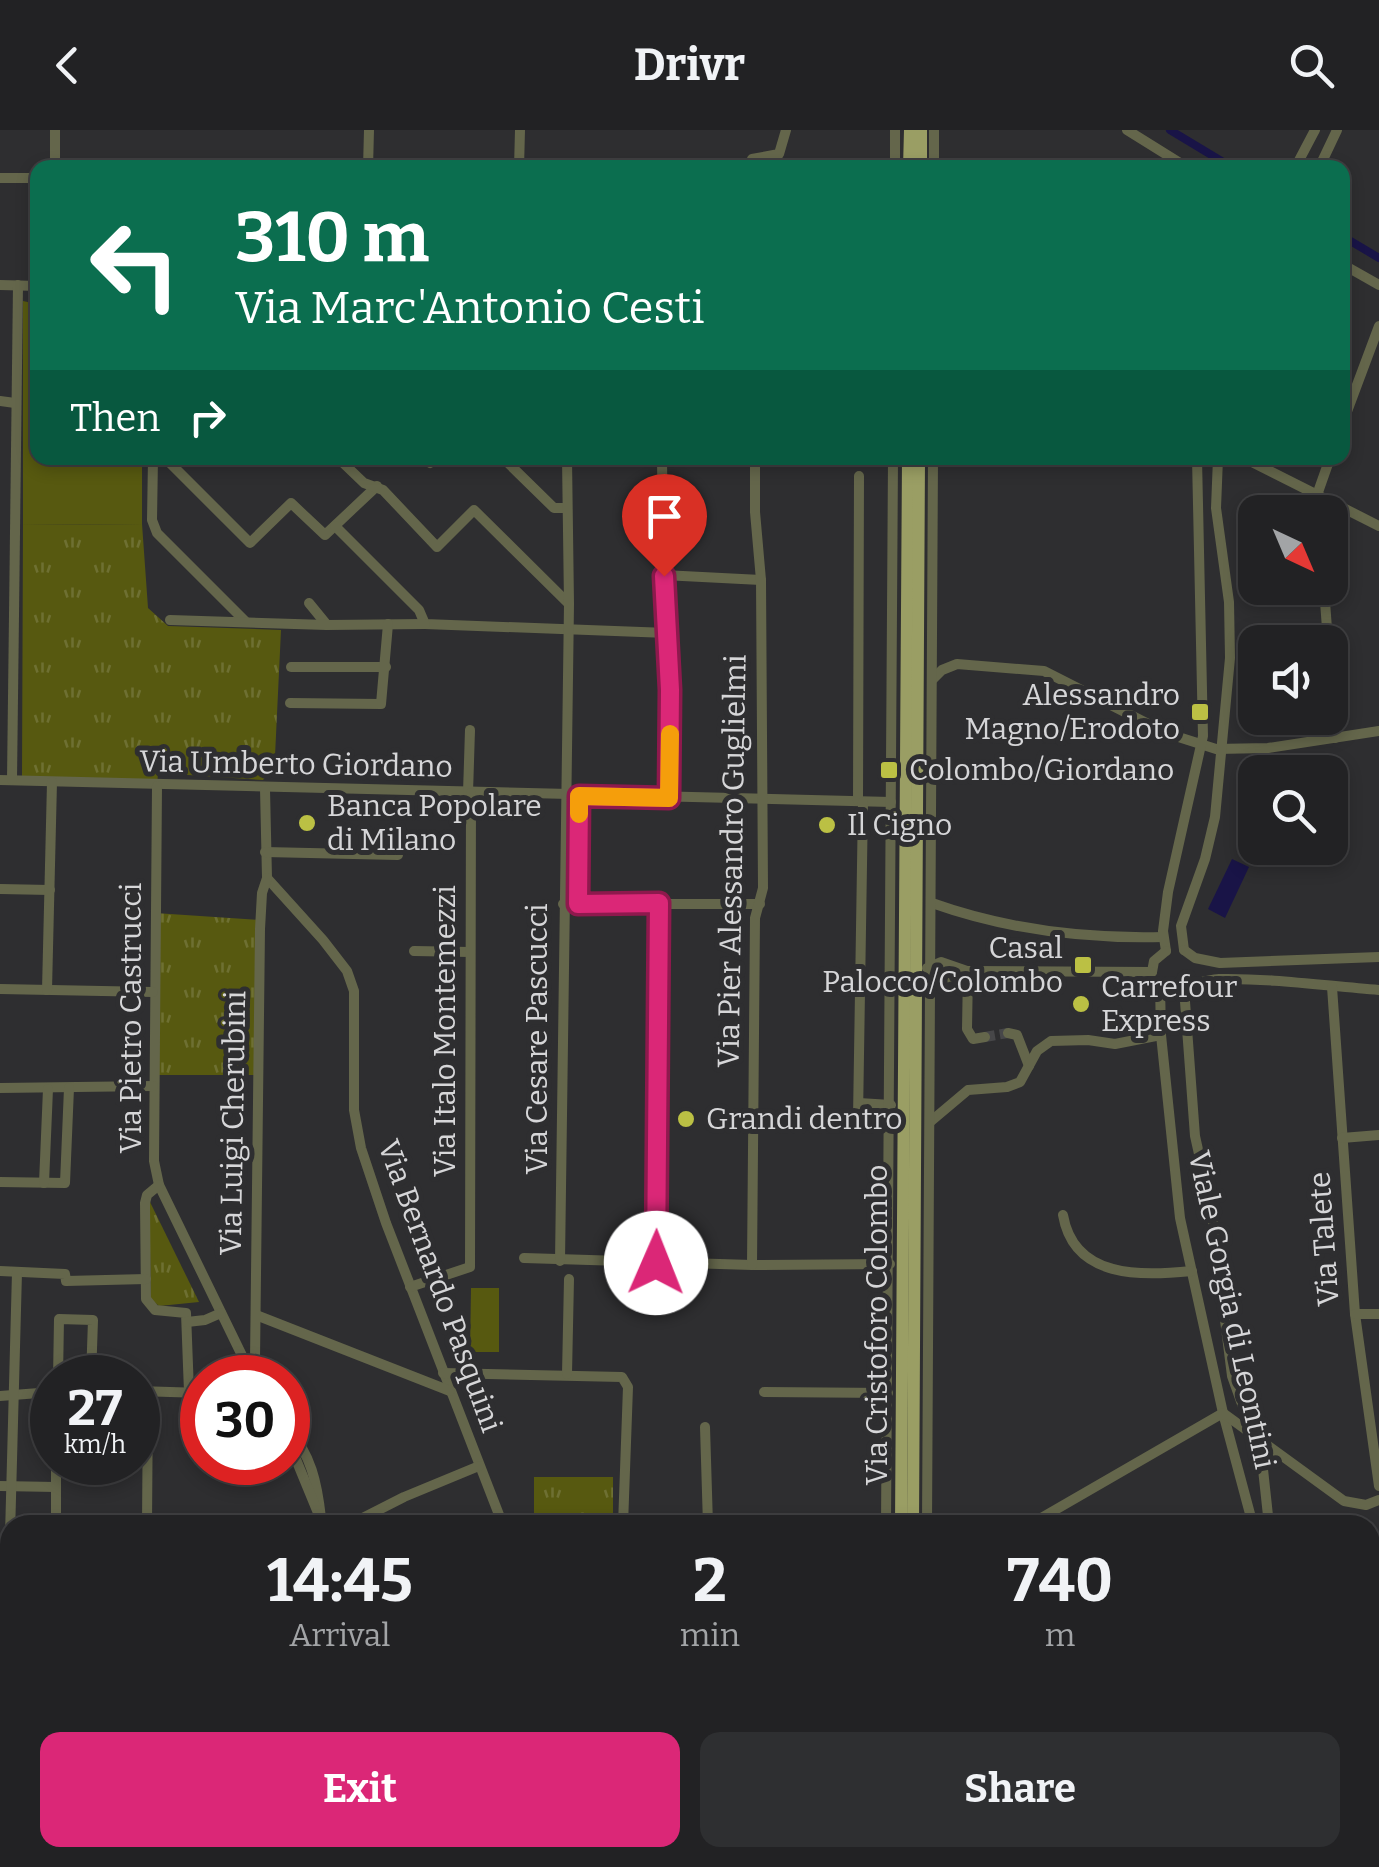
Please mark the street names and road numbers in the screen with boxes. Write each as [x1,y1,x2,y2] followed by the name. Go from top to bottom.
[710,654,754,1068] street label: Via Pier Alessandro Guglielmi
[139,743,453,785] street label: Via Umberto Giordano
[113,883,149,1153] street label: Via Pietro Castrucci
[427,885,463,1177] street label: Via Italo Montemezzi
[519,903,555,1175] street label: Via Cesare Pascucci
[213,990,253,1256] street label: Via Luigi Cherubini
[370,1135,510,1437] street label: Via Bernardo Pasquini
[1181,1148,1283,1472] street label: Viale Gorgia di Leontini
[859,1165,895,1485] street label: Via Cristoforo Colombo
[1301,1171,1347,1307] street label: Via Talete

